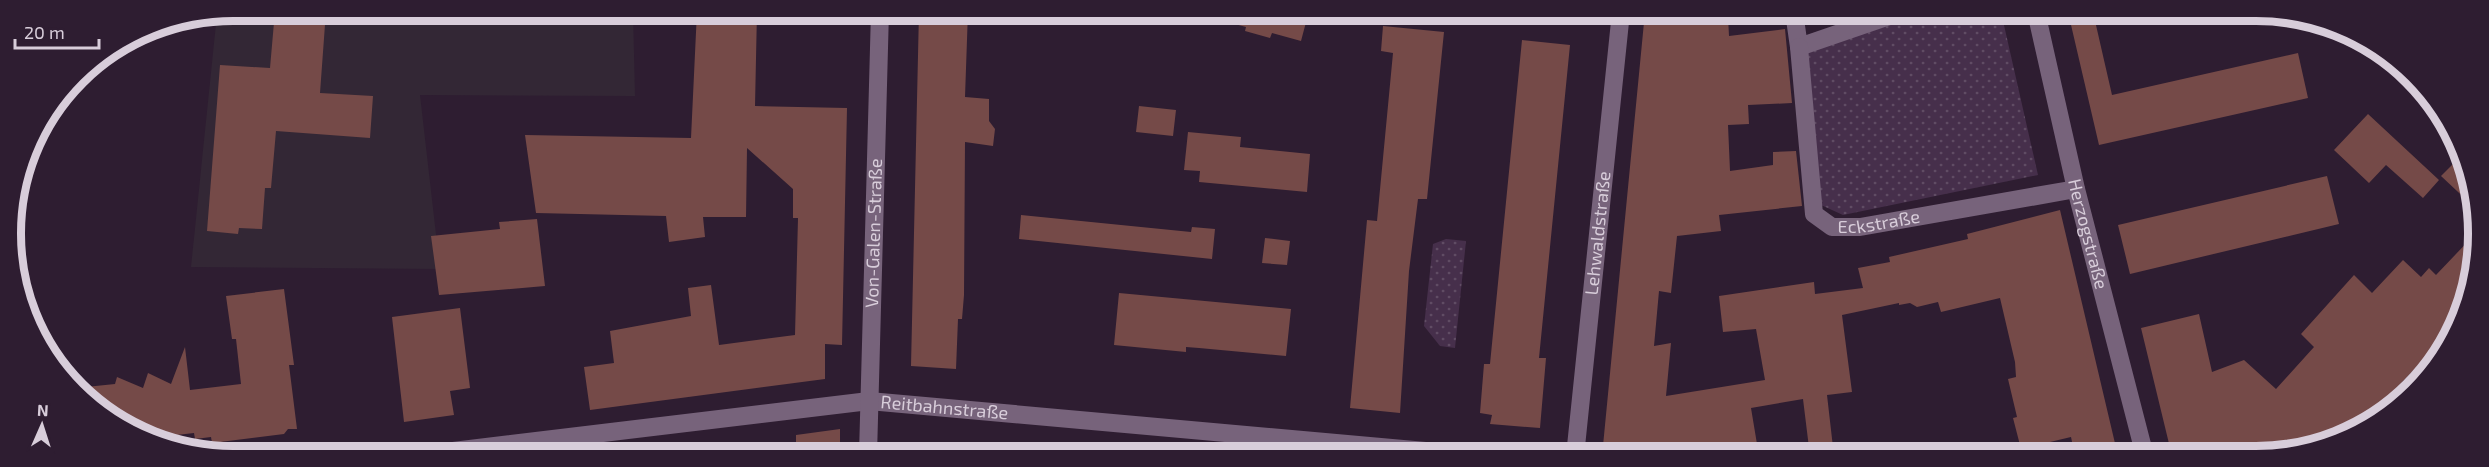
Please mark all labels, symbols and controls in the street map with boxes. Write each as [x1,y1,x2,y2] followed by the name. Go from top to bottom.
[15,12,99,50] scale bar
[24,21,65,43] text: 20 m
[860,158,886,308] street label: Von-Galen-Straße
[1580,170,1614,296] street label: Lehwaldstraße
[2064,176,2113,291] street label: Herzogstraße
[1838,205,1921,237] street label: Eckstraße
[880,390,1009,423] street label: Reitbahnstraße
[12,395,72,455] north arrow
[37,400,49,419] text: N

